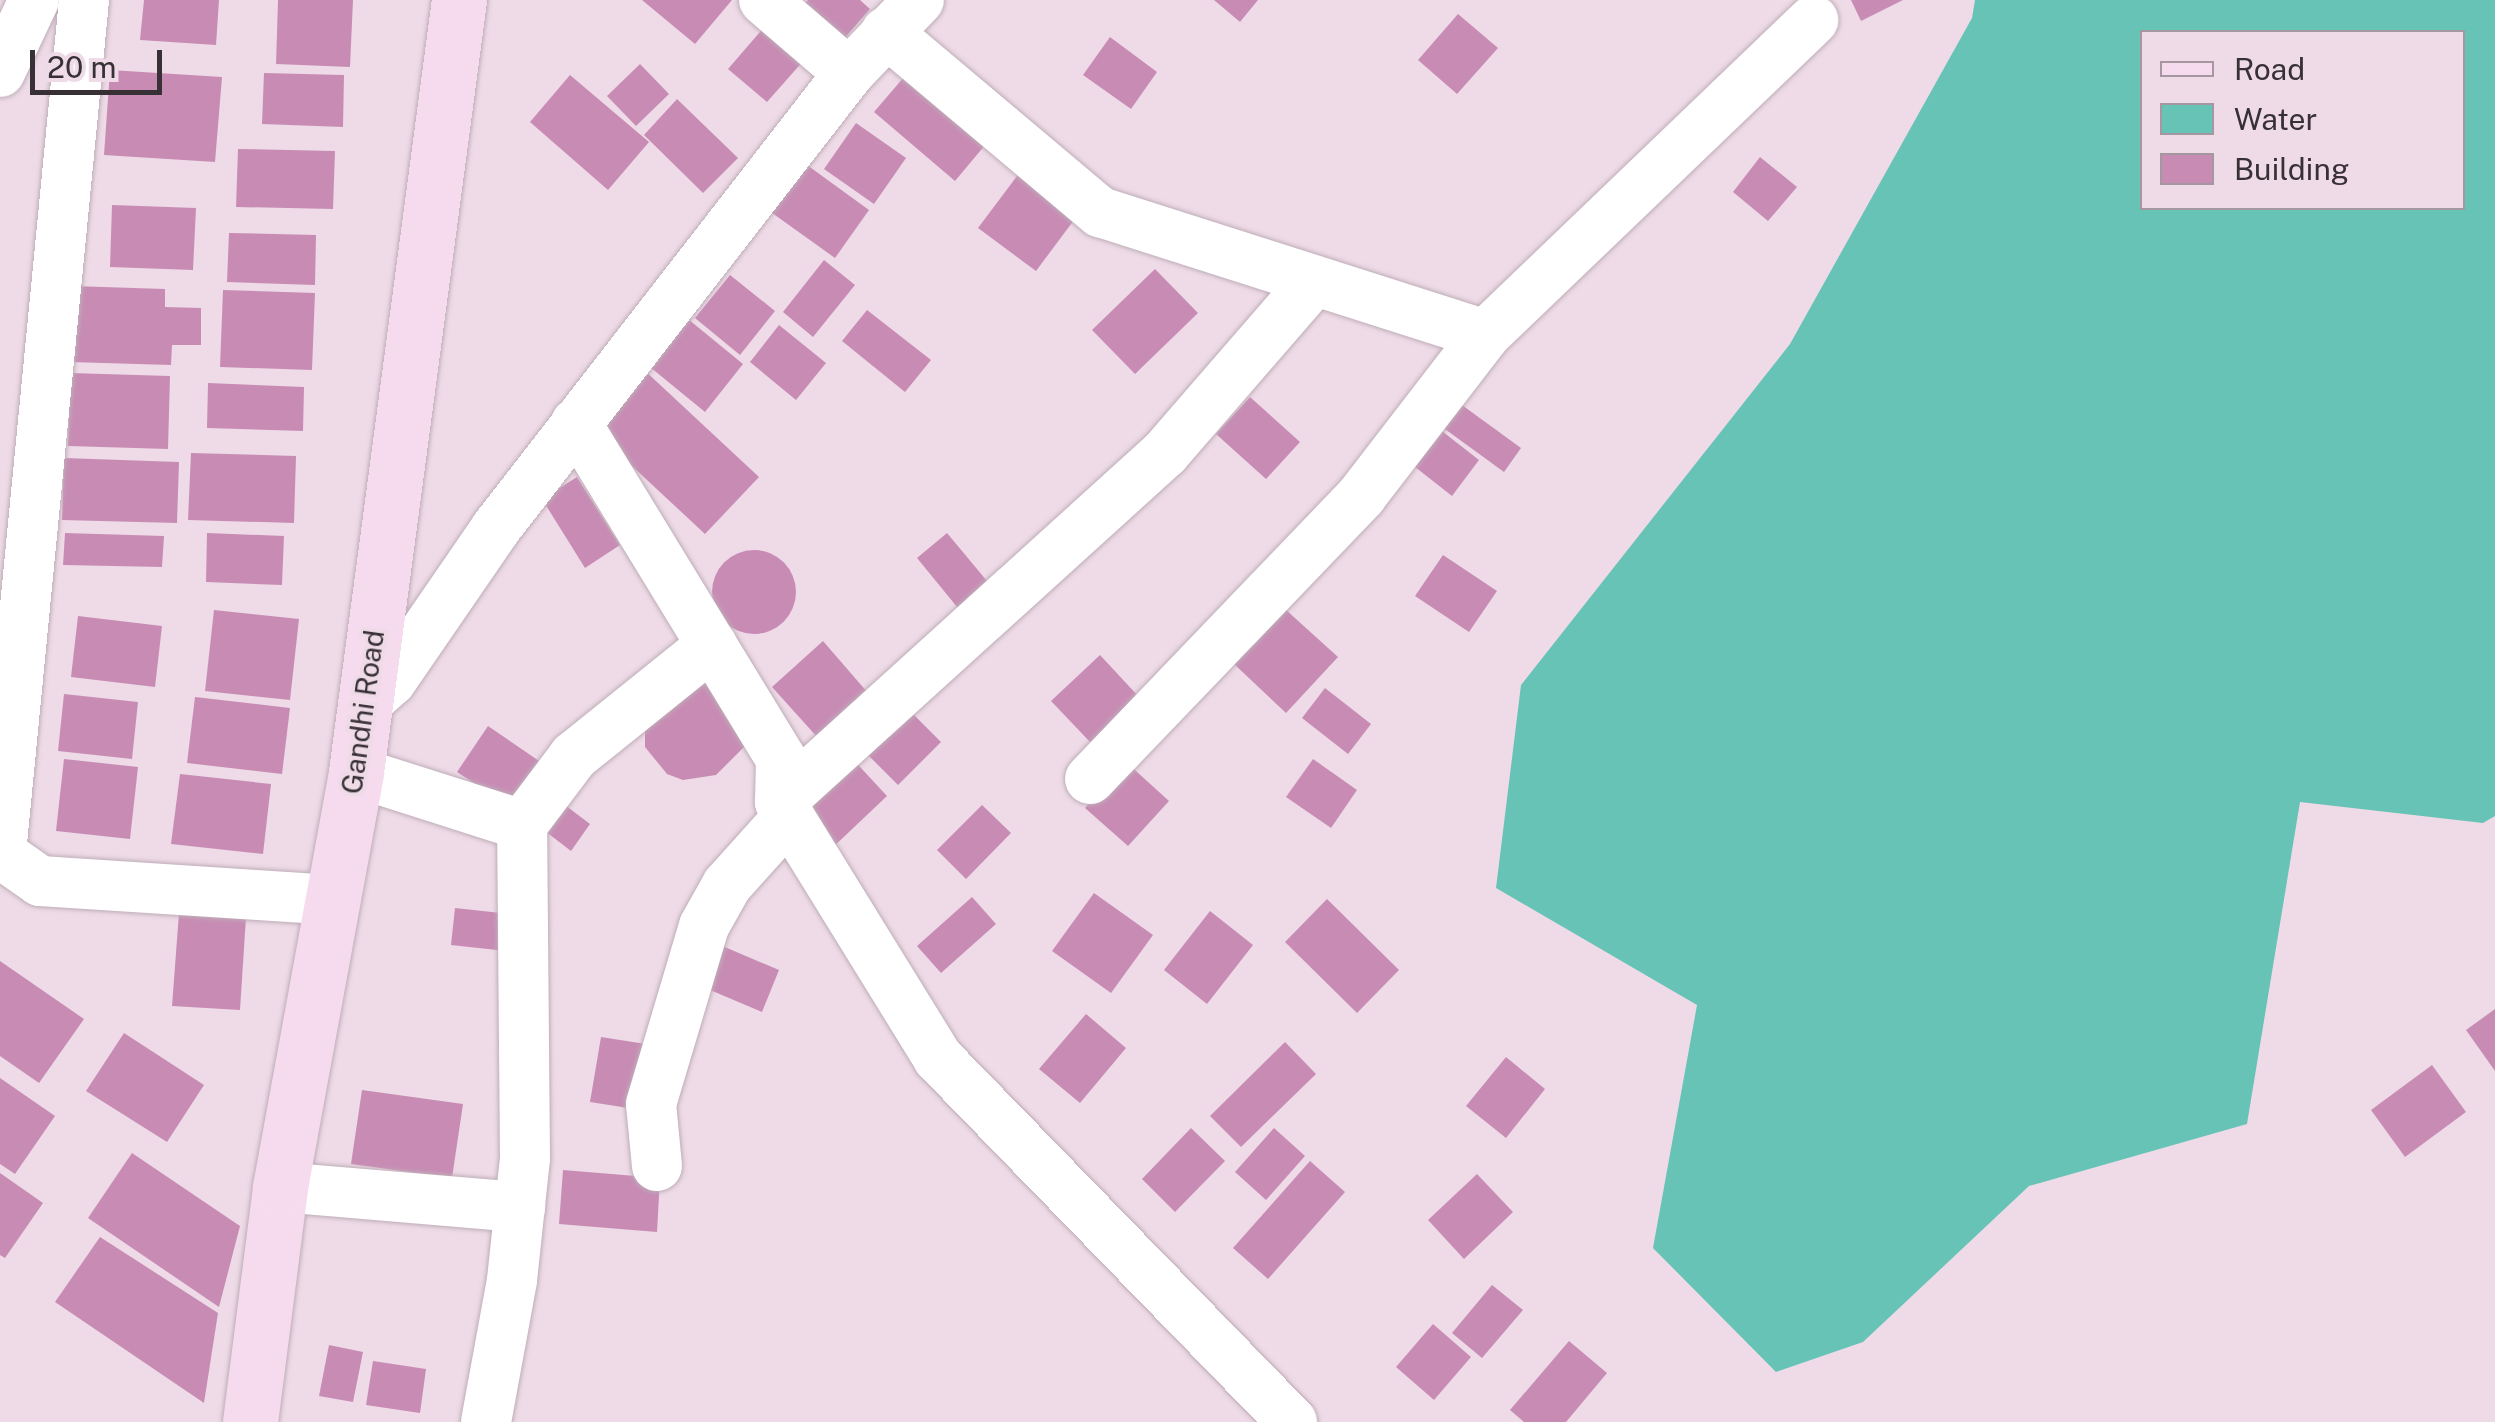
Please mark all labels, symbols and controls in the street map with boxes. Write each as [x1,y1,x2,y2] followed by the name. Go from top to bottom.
[35,30,168,92] scale bar
[2140,30,2465,210] legend
[47,49,116,85] text: 20 m
[2234,51,2305,87] text: Road
[2234,101,2317,137] text: Water
[2234,151,2349,187] text: Building
[335,628,391,796] street label: Gandhi Road

